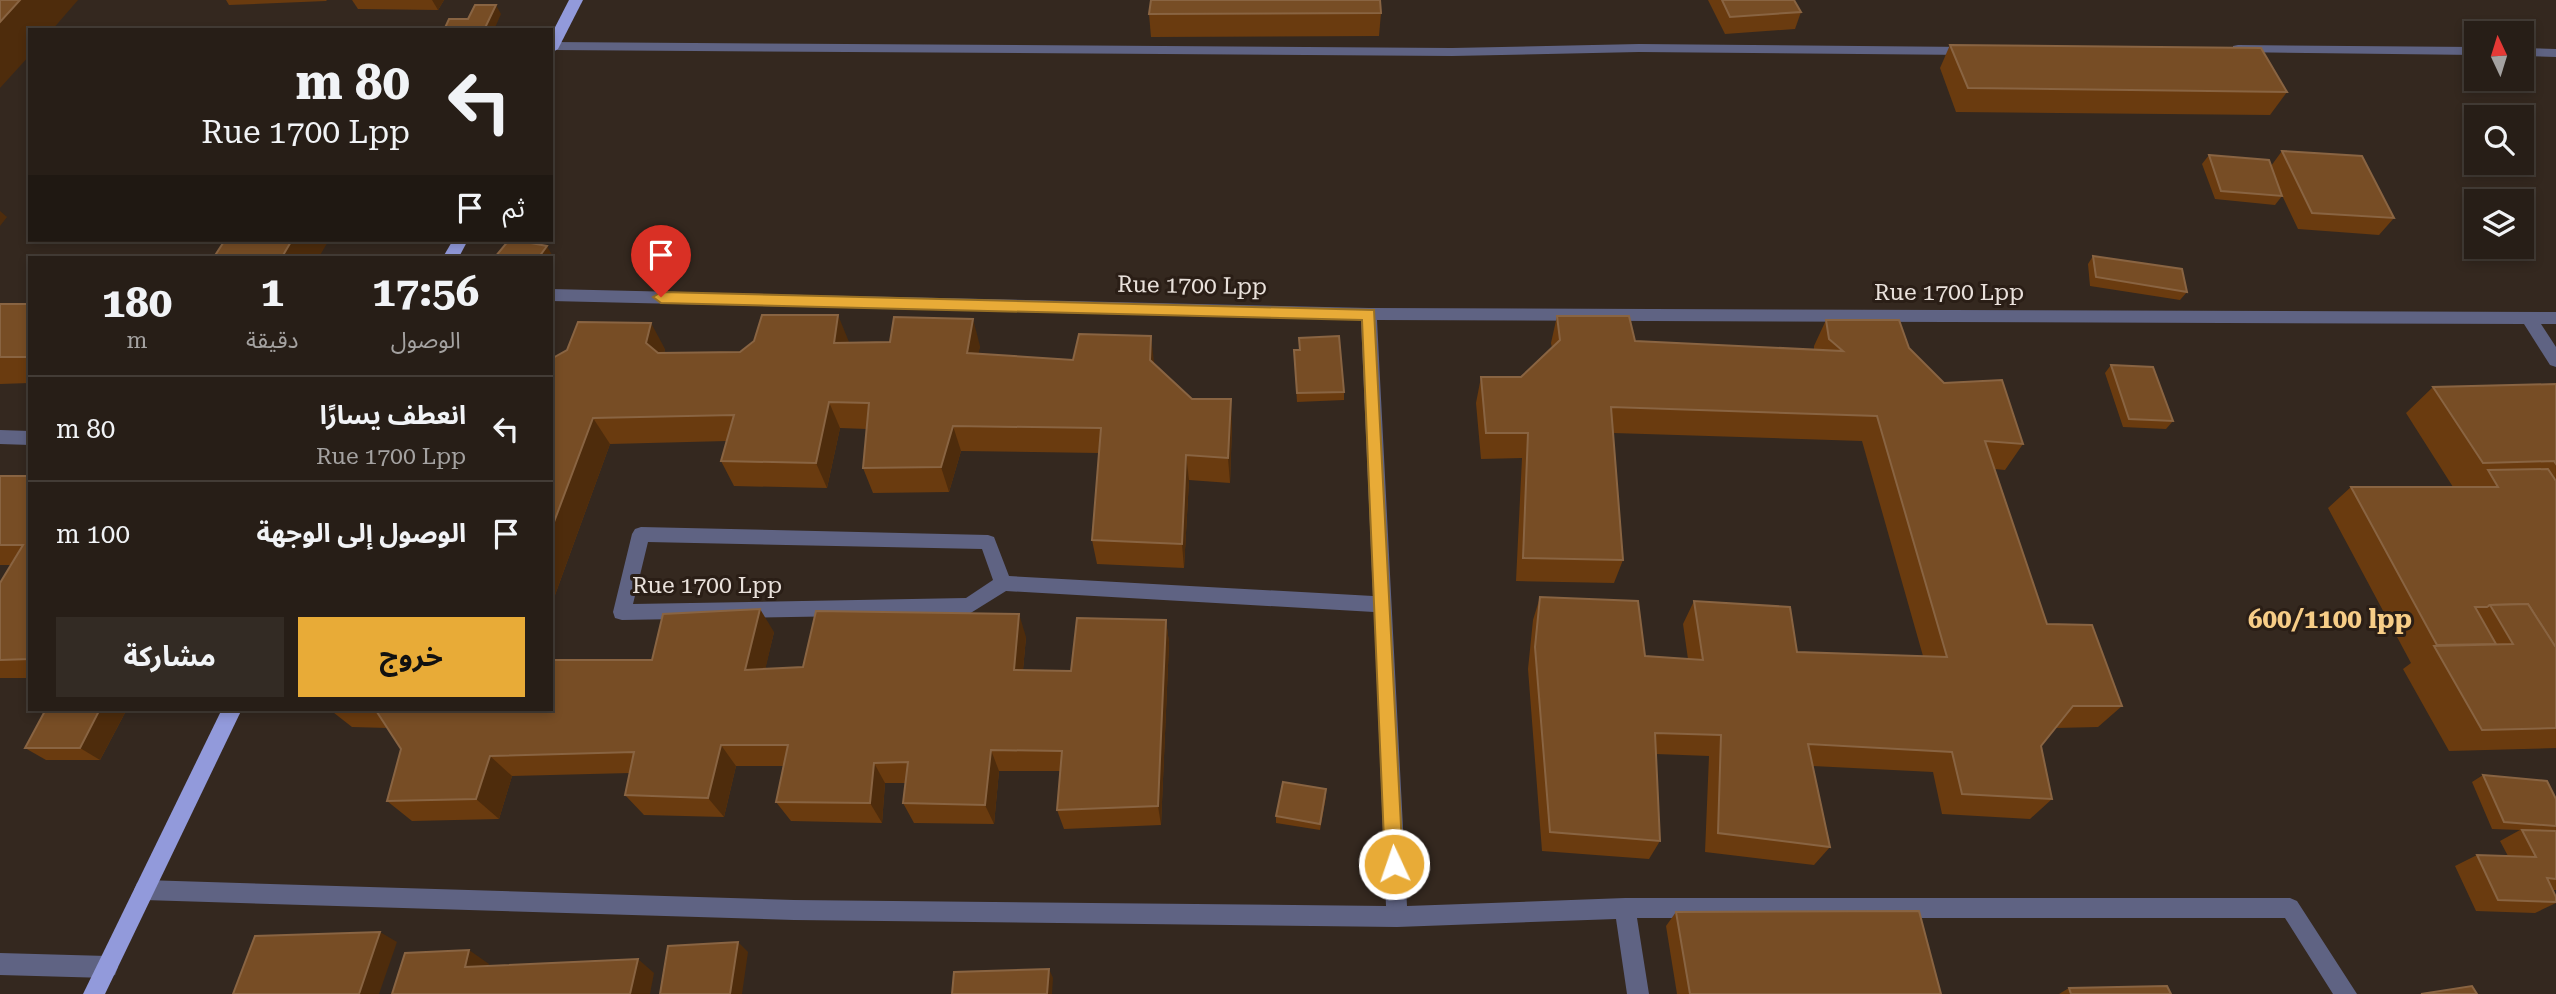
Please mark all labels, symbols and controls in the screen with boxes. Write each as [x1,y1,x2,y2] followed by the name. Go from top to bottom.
[2464,21,2534,91] north arrow
[2464,21,2534,259] map controls
[295,54,410,111] text: 80 m
[434,56,525,147] icon: left
[2464,105,2534,175] button: search
[201,113,410,151] text: Rue 1700 Lpp
[451,189,489,227] icon: arrive
[2464,189,2534,259] button: layers
[503,193,525,223] text: ثم
[631,225,691,297] pin
[642,236,680,274] icon: arrive
[260,267,284,316] text: 1
[372,267,479,316] text: 17:56
[1117,271,1267,300] street label: Rue 1700 Lpp
[102,278,172,327] text: 180
[1874,279,2024,306] street label: Rue 1700 Lpp
[127,327,148,354] text: m
[246,327,298,354] text: دقيقة
[391,327,461,354] text: الوصول
[320,400,466,430] text: انعطف يسارًا
[487,410,525,448] icon: left
[56,414,115,444] text: 80 m
[316,443,466,470] text: Rue 1700 Lpp
[487,515,525,553] icon: arrive
[257,518,466,548] text: الوصول إلى الوجهة
[56,519,130,549] text: 100 m
[632,572,782,599] street label: Rue 1700 Lpp
[2248,604,2412,634] district label: 600/1100 lpp
[56,617,284,697] button: مشاركة
[298,617,525,697] button: خروج
[1357,827,1431,901] position arrow

